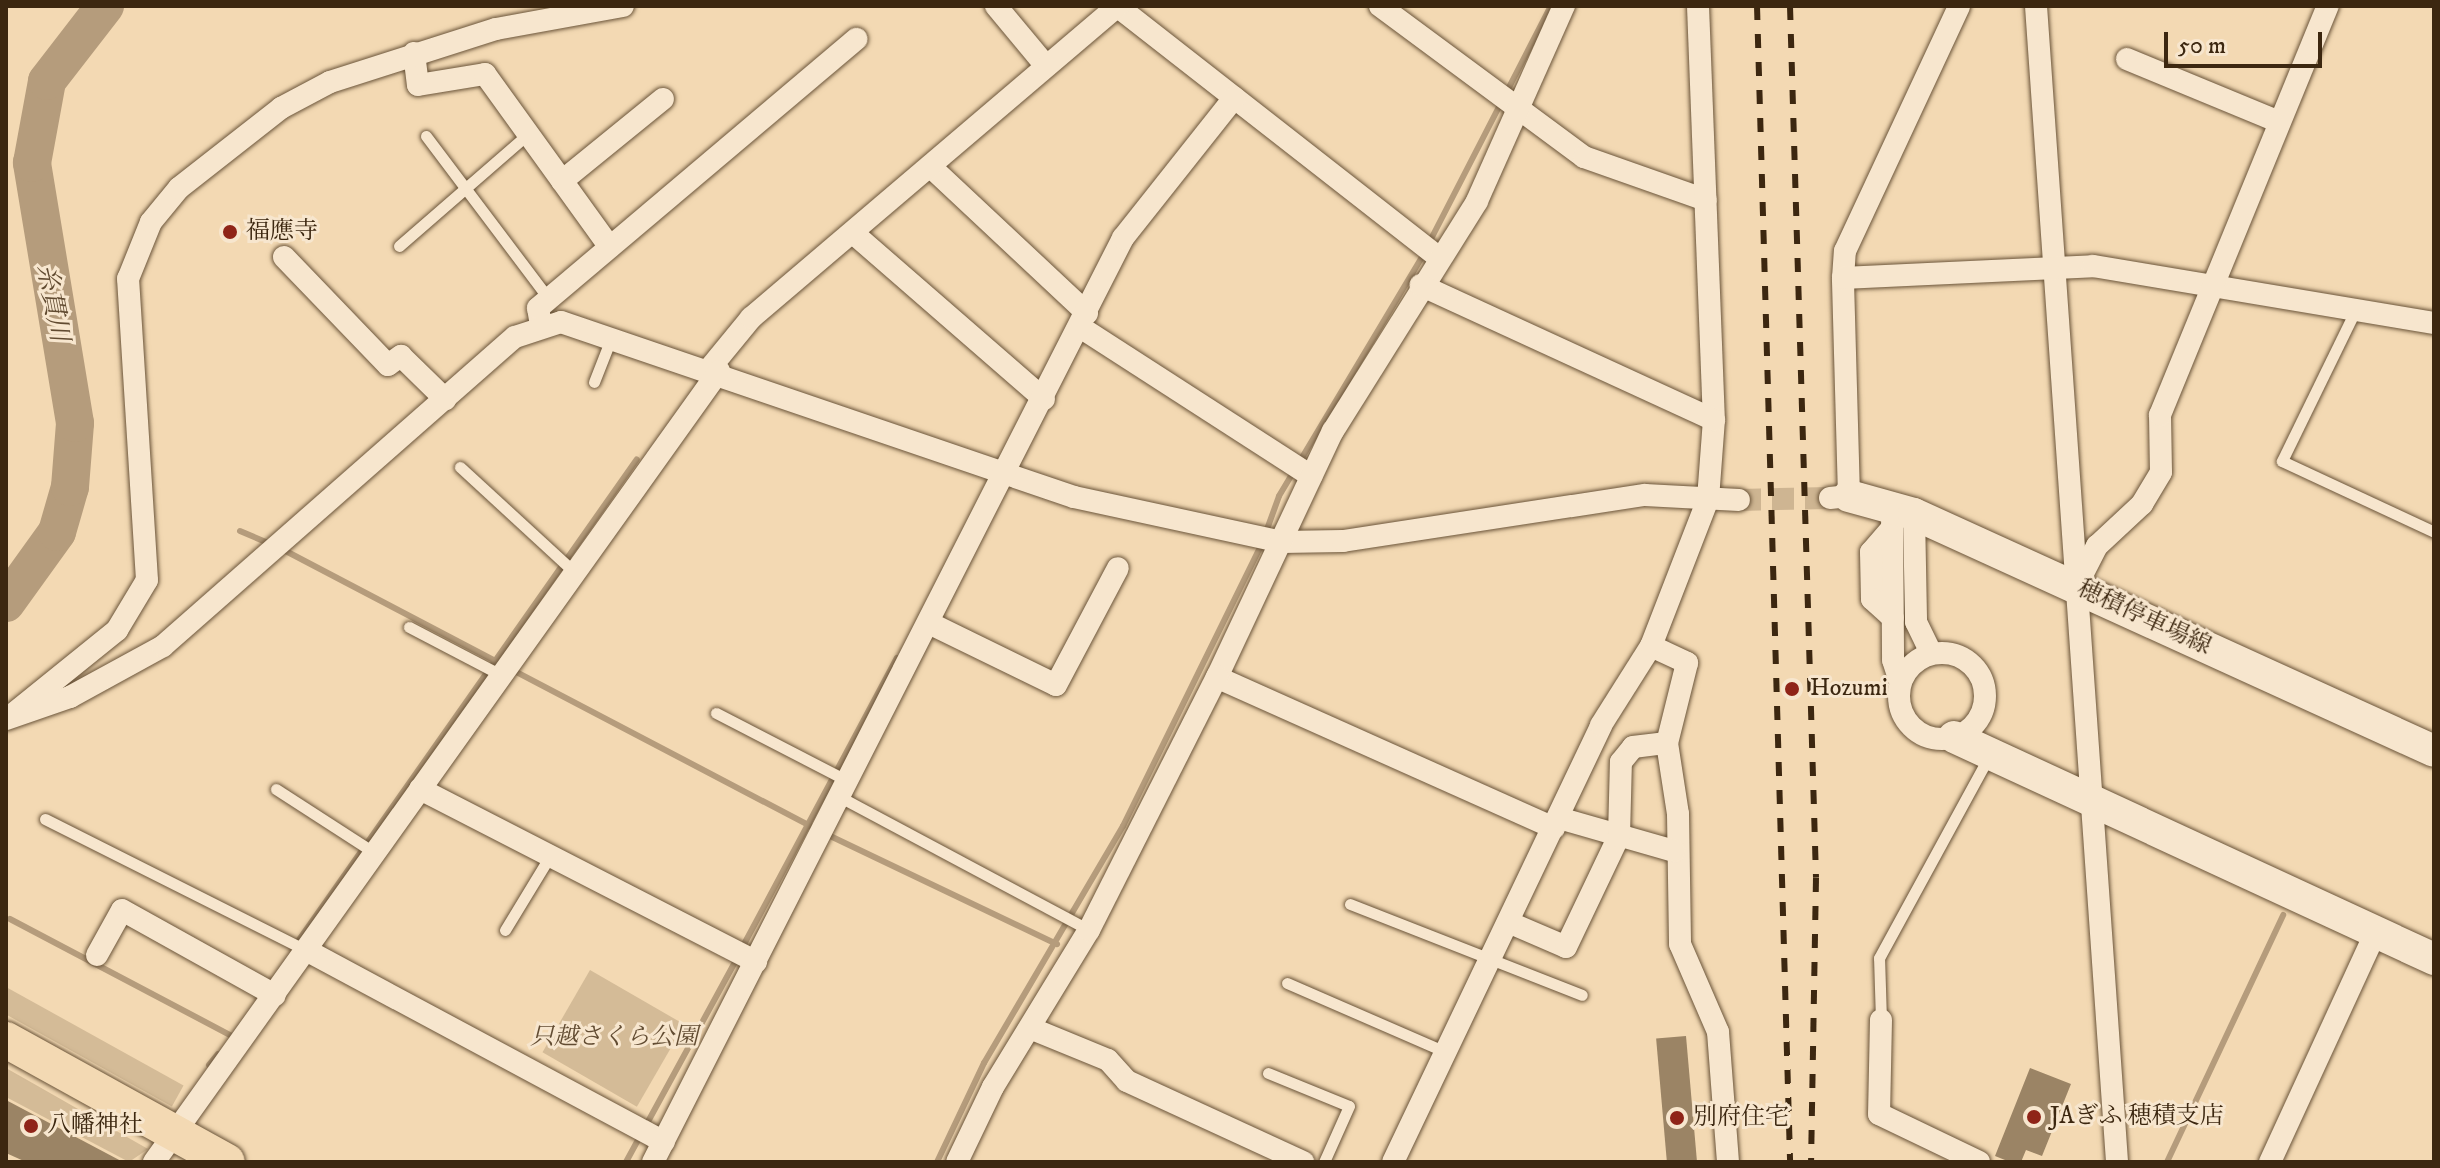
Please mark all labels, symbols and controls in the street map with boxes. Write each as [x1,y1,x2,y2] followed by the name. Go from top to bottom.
[2168,16,2326,66] scale bar
[2178,31,2226,61] text: 50 m
[246,218,318,246] place label: 福應寺
[221,223,239,241] marker: 福應寺
[29,262,75,344] water label: 糸貫川
[2073,575,2215,661] street label: 穂積停車場線
[1810,675,1888,703] place label: Hozumi
[1781,678,1803,700] marker: Hozumi
[530,1024,698,1052] park label: 只越さくら公園
[2050,1103,2224,1131] place label: JAぎふ 穂積支店
[1693,1104,1789,1132] place label: 別府住宅
[2025,1108,2043,1126] marker: JAぎふ 穂積支店
[1668,1109,1686,1127] marker: 別府住宅
[47,1112,143,1140] place label: 八幡神社
[22,1117,40,1135] marker: 八幡神社

